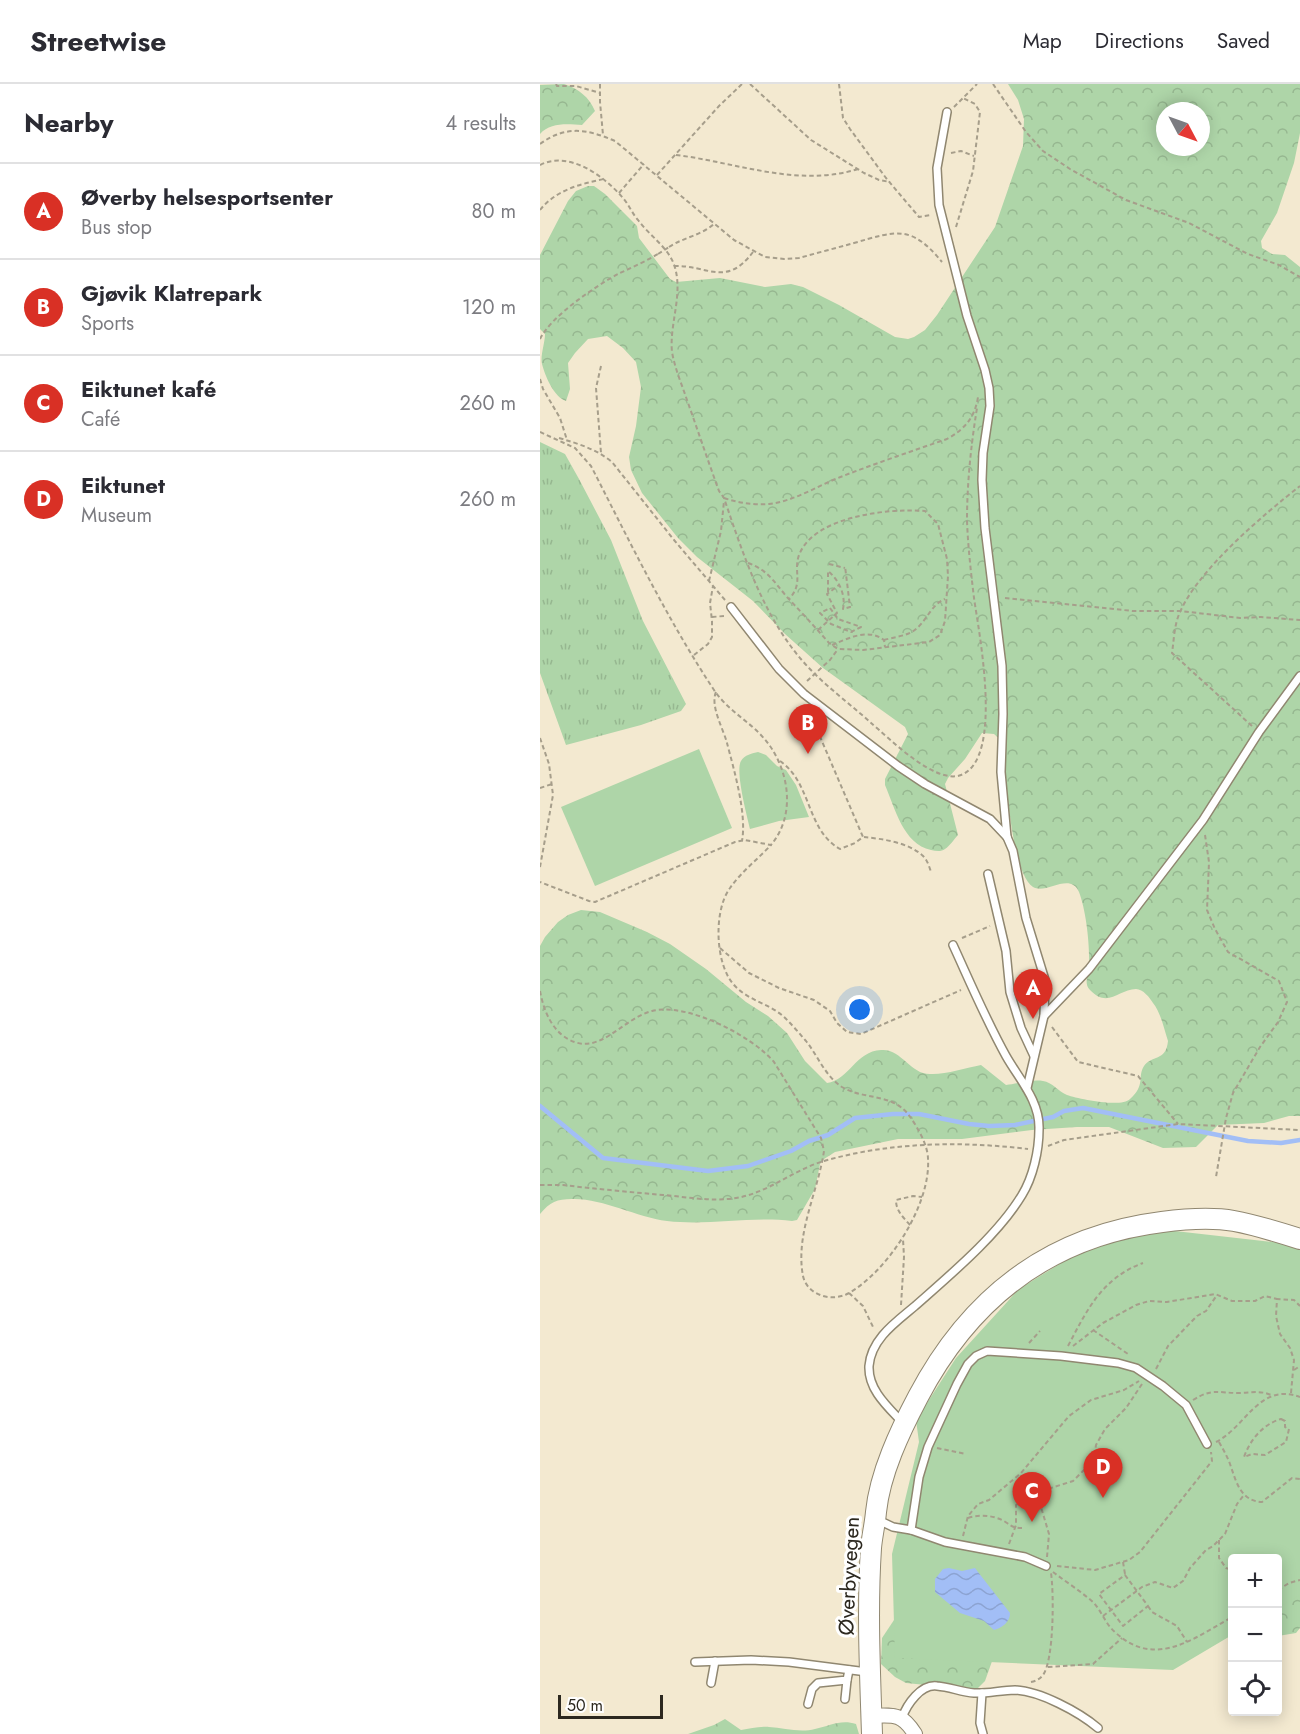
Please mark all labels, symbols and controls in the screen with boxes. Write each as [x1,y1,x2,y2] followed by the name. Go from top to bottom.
[30,21,166,62] text: Streetwise
[1023,26,1062,56] text: Map
[1095,26,1184,56] text: Directions
[1217,26,1270,56] text: Saved
[1156,102,1210,156] north arrow
[24,104,113,142] text: Nearby
[445,109,516,138] text: 4 results
[81,181,333,213] text: Øverby helsesportsenter
[36,197,51,226] text: A
[471,197,516,226] text: 80 m
[81,213,152,242] text: Bus stop
[81,277,262,309] text: Gjøvik Klatrepark
[37,293,50,322] text: B
[462,293,516,322] text: 120 m
[81,309,134,338] text: Sports
[81,373,216,405] text: Eiktunet kafé
[36,389,51,418] text: C
[460,389,516,418] text: 260 m
[81,405,120,434] text: Café
[81,469,165,501] text: Eiktunet
[36,485,51,514] text: D
[460,485,516,514] text: 260 m
[81,501,152,530] text: Museum
[788,704,828,754] pin: B
[1014,970,1052,1019] pin: A
[845,995,874,1024] your location
[1084,1448,1122,1498] pin: D
[1012,1472,1052,1522] pin: C
[831,1516,867,1636] street label: Øverbyvegen
[1228,1554,1282,1716] map controls
[1228,1554,1282,1608] button: +
[1228,1608,1282,1662] button: −
[1228,1662,1282,1716] button: locate
[558,1692,663,1720] scale bar
[567,1694,603,1717] text: 50 m

